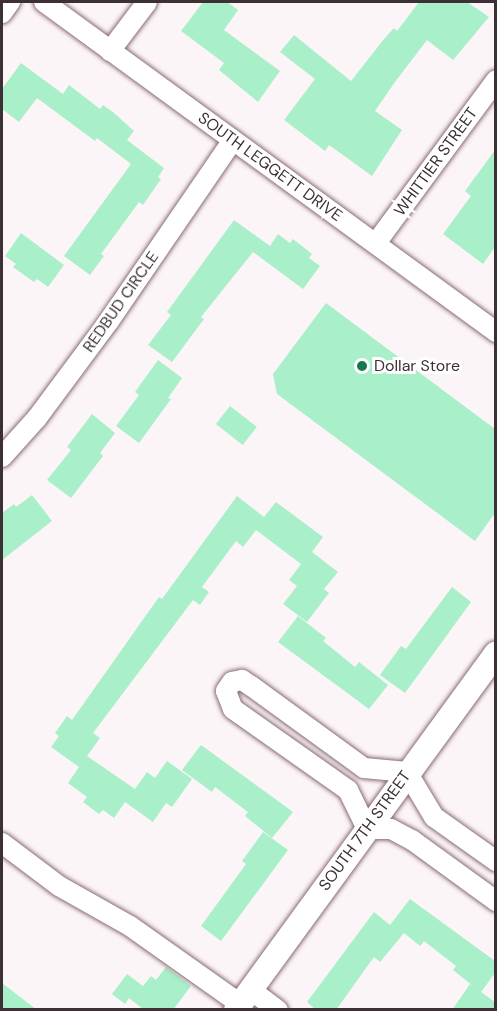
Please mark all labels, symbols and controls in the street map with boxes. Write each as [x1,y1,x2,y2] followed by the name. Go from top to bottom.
[390,104,482,220] street label: WHITTIER STREET
[194,108,346,226] street label: SOUTH LEGGETT DRIVE
[79,248,163,356] street label: REDBUD CIRCLE
[374,356,460,376] place label: Dollar Store
[355,359,369,373] marker: Dollar Store
[315,767,415,895] street label: SOUTH 7TH STREET

